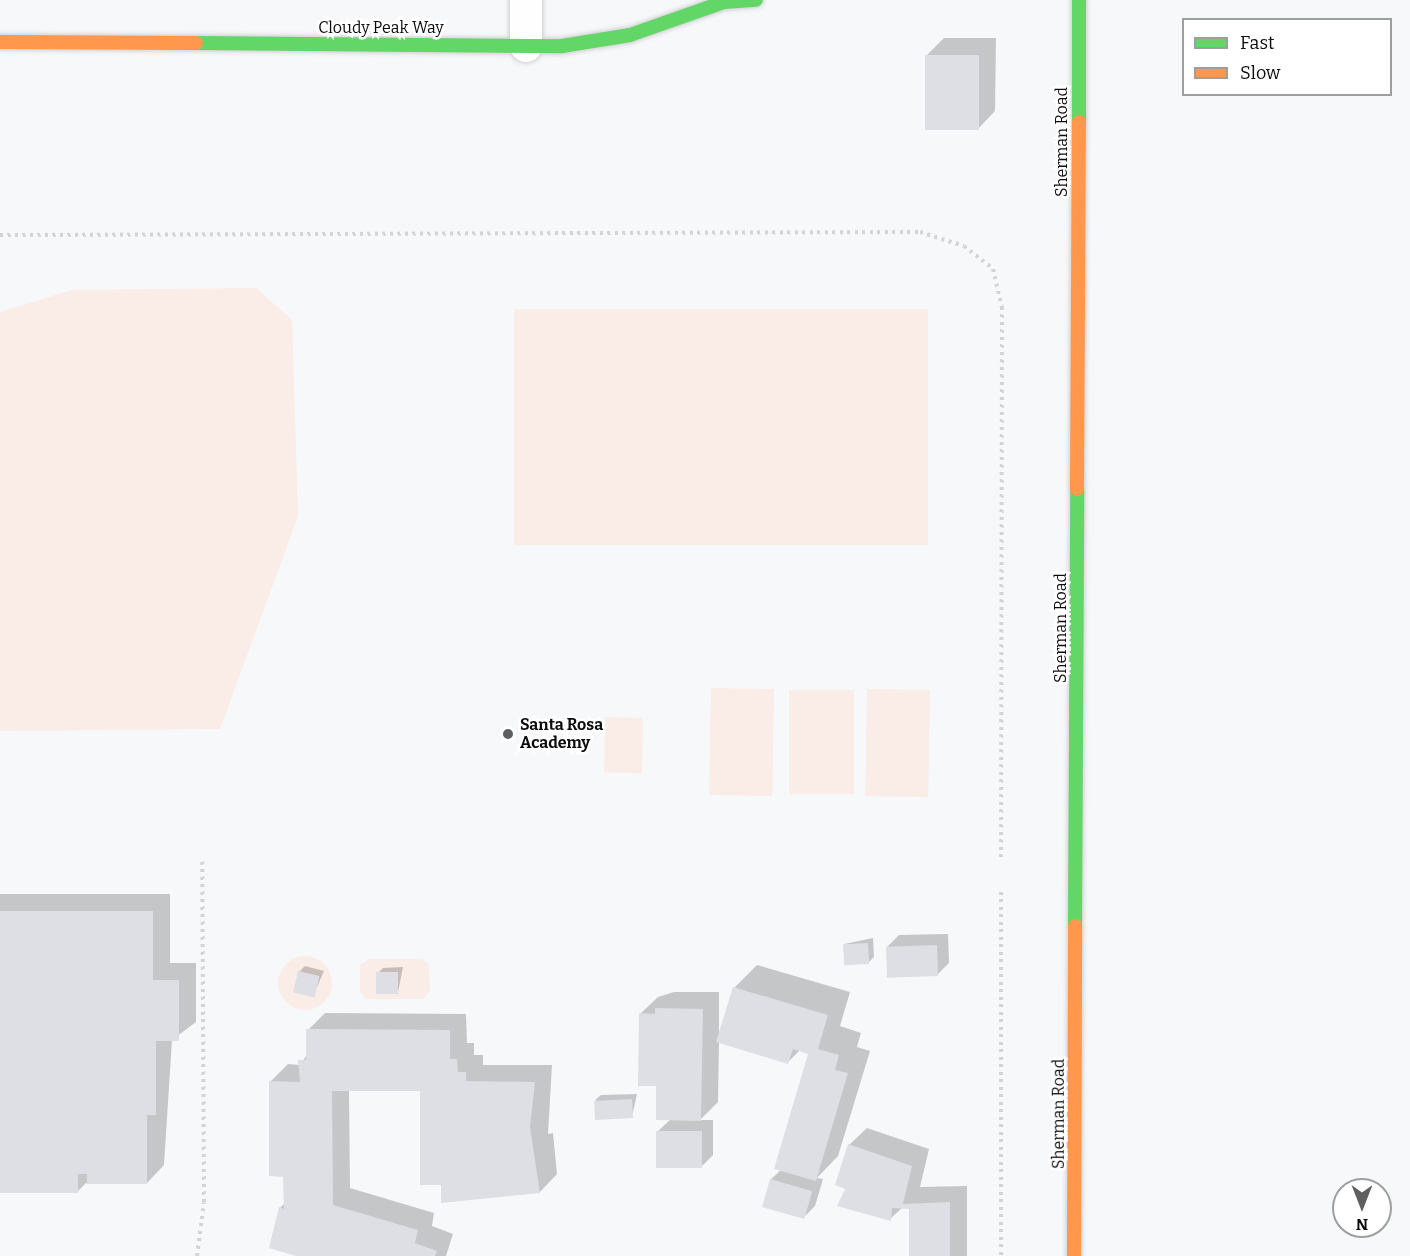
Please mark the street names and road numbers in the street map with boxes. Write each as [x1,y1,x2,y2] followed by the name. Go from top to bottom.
[318,18,444,38] street label: Cloudy Peak Way
[1052,87,1072,197] street label: Sherman Road
[1051,573,1071,683] street label: Sherman Road
[1049,1059,1069,1169] street label: Sherman Road

